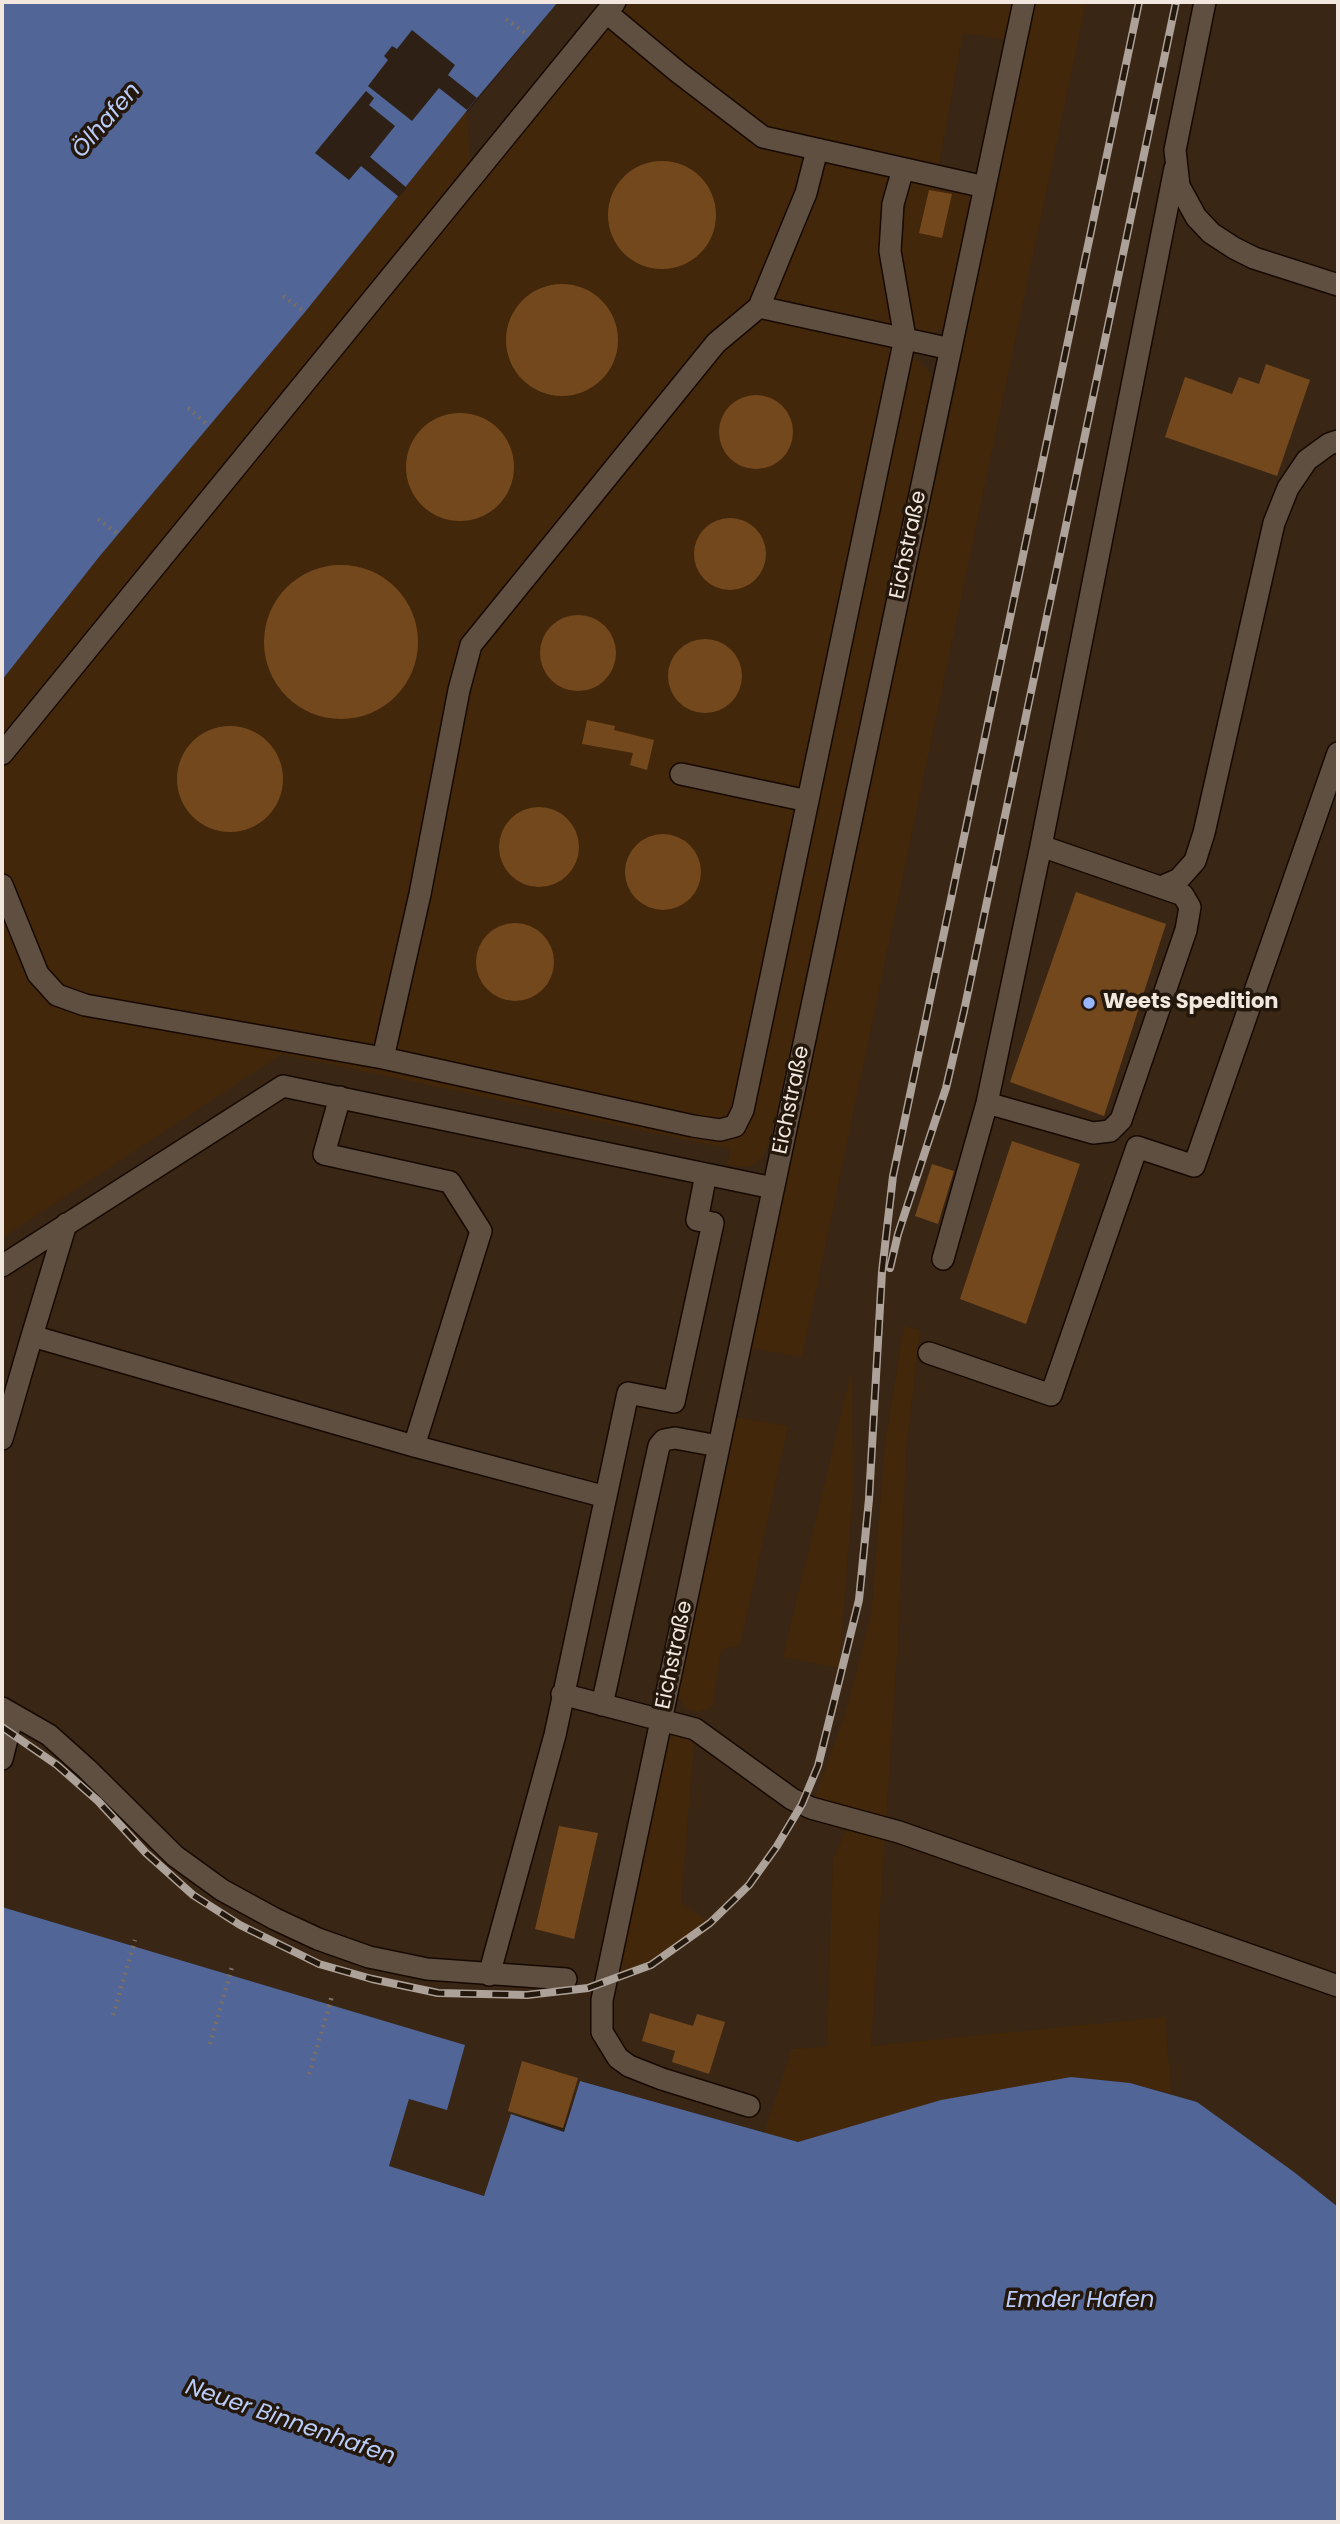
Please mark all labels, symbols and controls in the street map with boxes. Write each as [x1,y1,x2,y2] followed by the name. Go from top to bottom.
[67,78,147,164] water label: Ölhafen
[885,489,933,601] street label: Eichstraße
[1103,990,1278,1016] place label: Weets Spedition
[1081,995,1097,1011] marker: Weets Spedition
[768,1044,816,1156] street label: Eichstraße
[651,1599,699,1711] street label: Eichstraße
[1006,2287,1154,2315] water label: Emder Hafen
[182,2374,398,2472] water label: Neuer Binnenhafen

